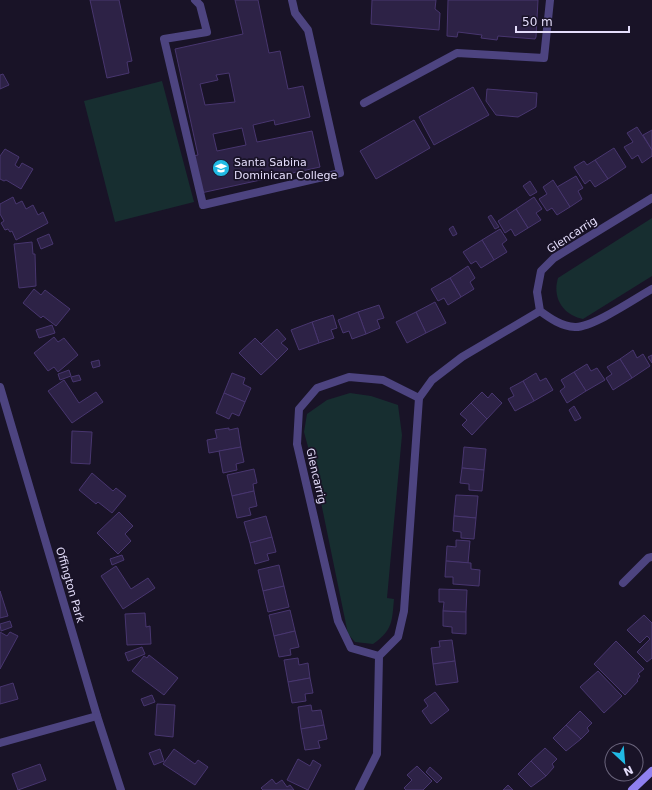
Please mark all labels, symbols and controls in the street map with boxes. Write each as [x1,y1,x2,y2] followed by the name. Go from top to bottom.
[516,8,629,34] scale bar
[522,15,553,29] text: 50 m
[234,156,338,182] place label: Santa Sabina Dominican College
[211,158,231,178] school or university icon: Santa Sabina Dominican College
[545,214,599,256] street label: Glencarrig
[303,447,329,505] street label: Glencarrig
[53,545,87,625] street label: Offington Park
[604,742,644,782] north arrow
[621,763,635,778] text: N

